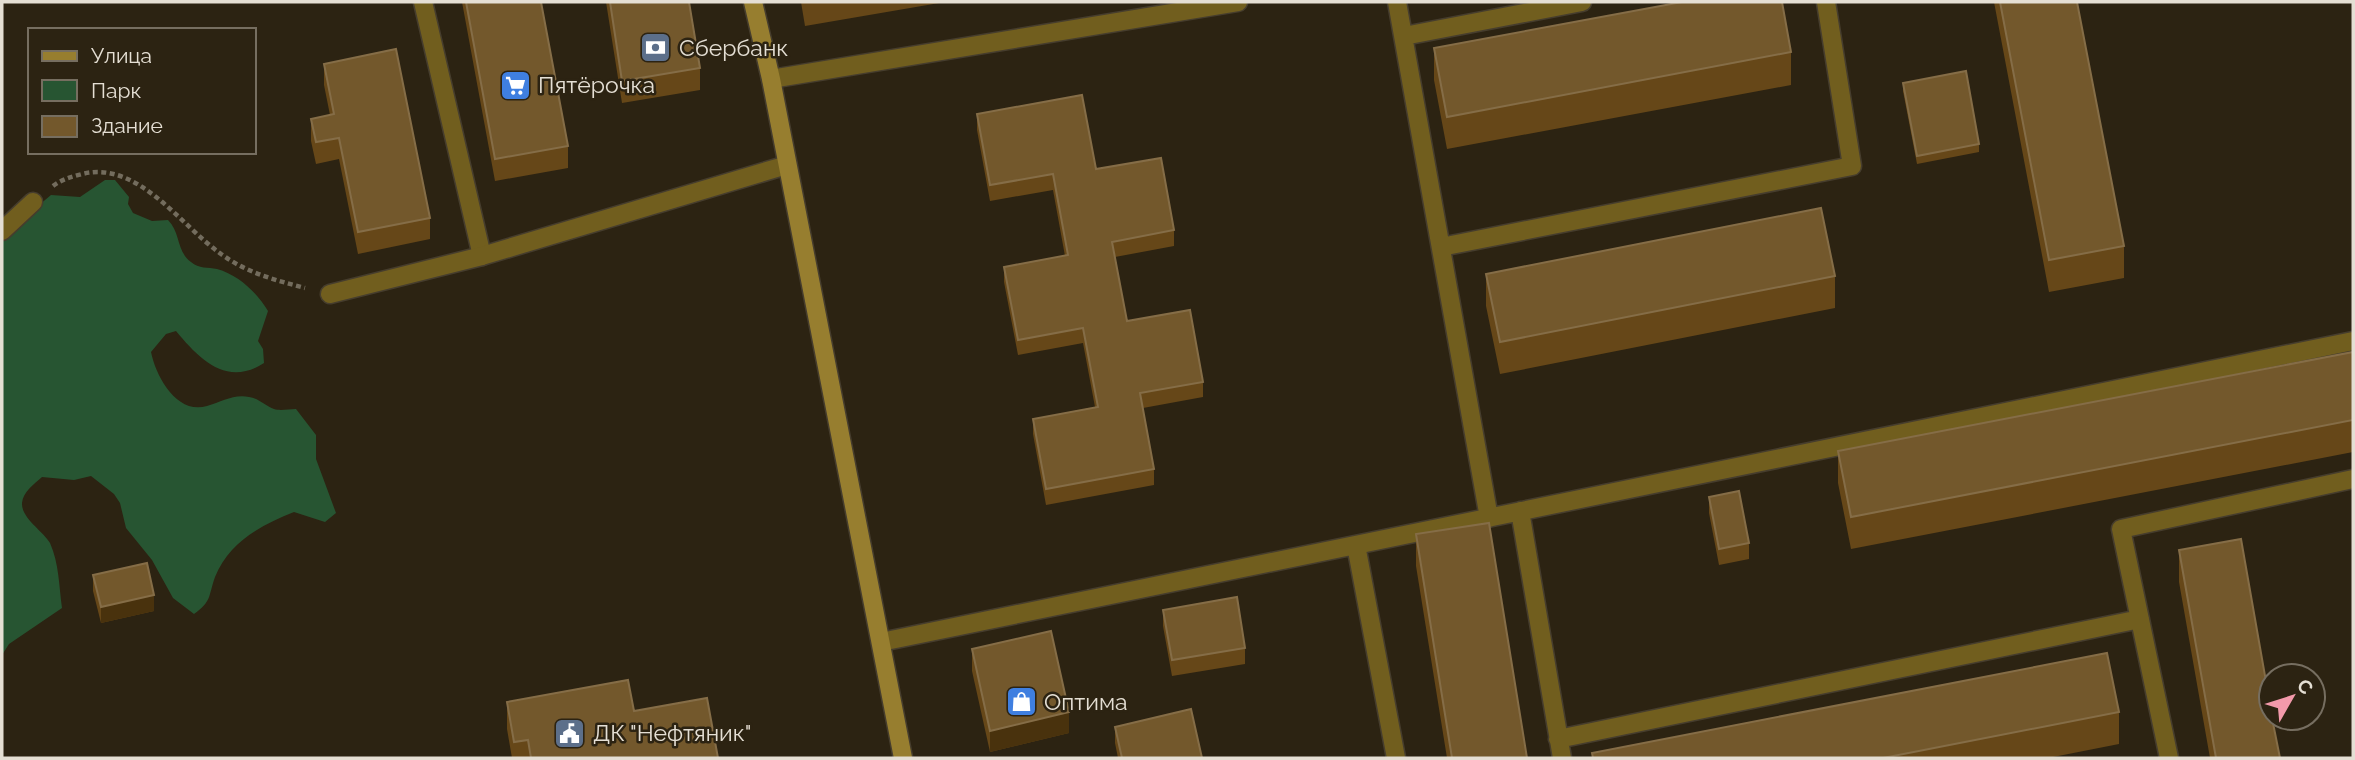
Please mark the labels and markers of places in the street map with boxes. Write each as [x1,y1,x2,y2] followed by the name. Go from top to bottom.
[639,31,673,65] bank icon: Сбербанк
[679,34,788,61] place label: Сбербанк
[498,68,532,102] supermarket icon: Пятёрочка
[538,71,655,98] place label: Пятёрочка
[1004,685,1038,719] shop icon: Оптима
[1044,688,1128,715] place label: Оптима
[553,716,587,750] public building icon: ДК "Нефтяник"
[593,719,751,746] place label: ДК "Нефтяник"

